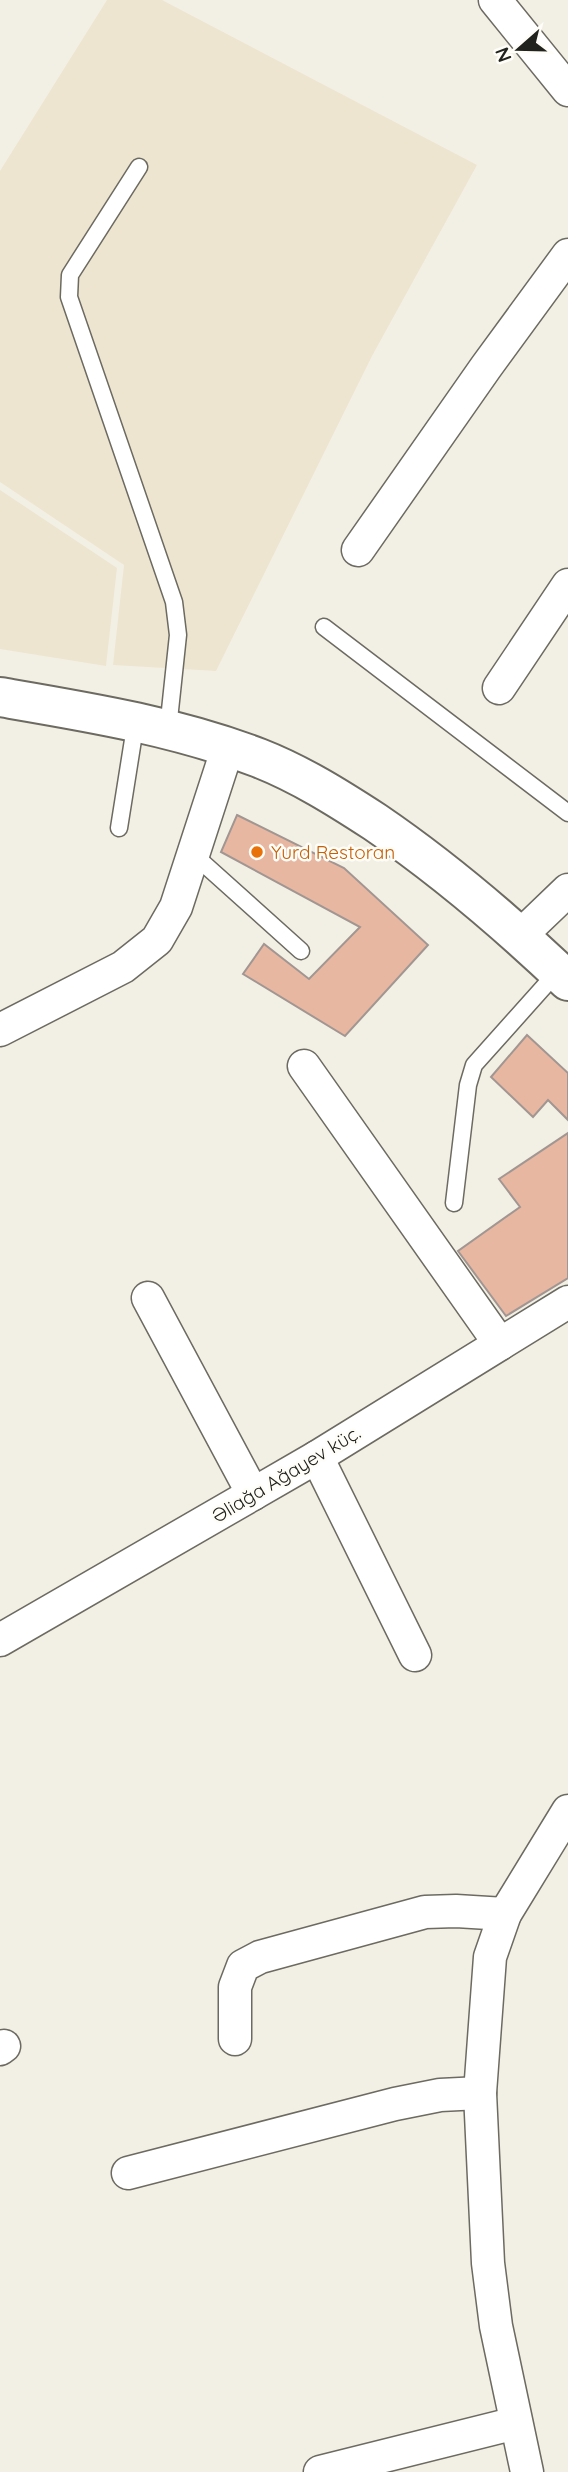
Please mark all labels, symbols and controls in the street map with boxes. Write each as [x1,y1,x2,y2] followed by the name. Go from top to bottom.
[484,14,554,84] north arrow
[489,44,517,65] text: N
[271,840,395,864] place label: Yurd Restoran
[249,844,265,860] marker: Yurd Restoran
[207,1420,365,1528] street label: Əliağa Ağayev küç.

